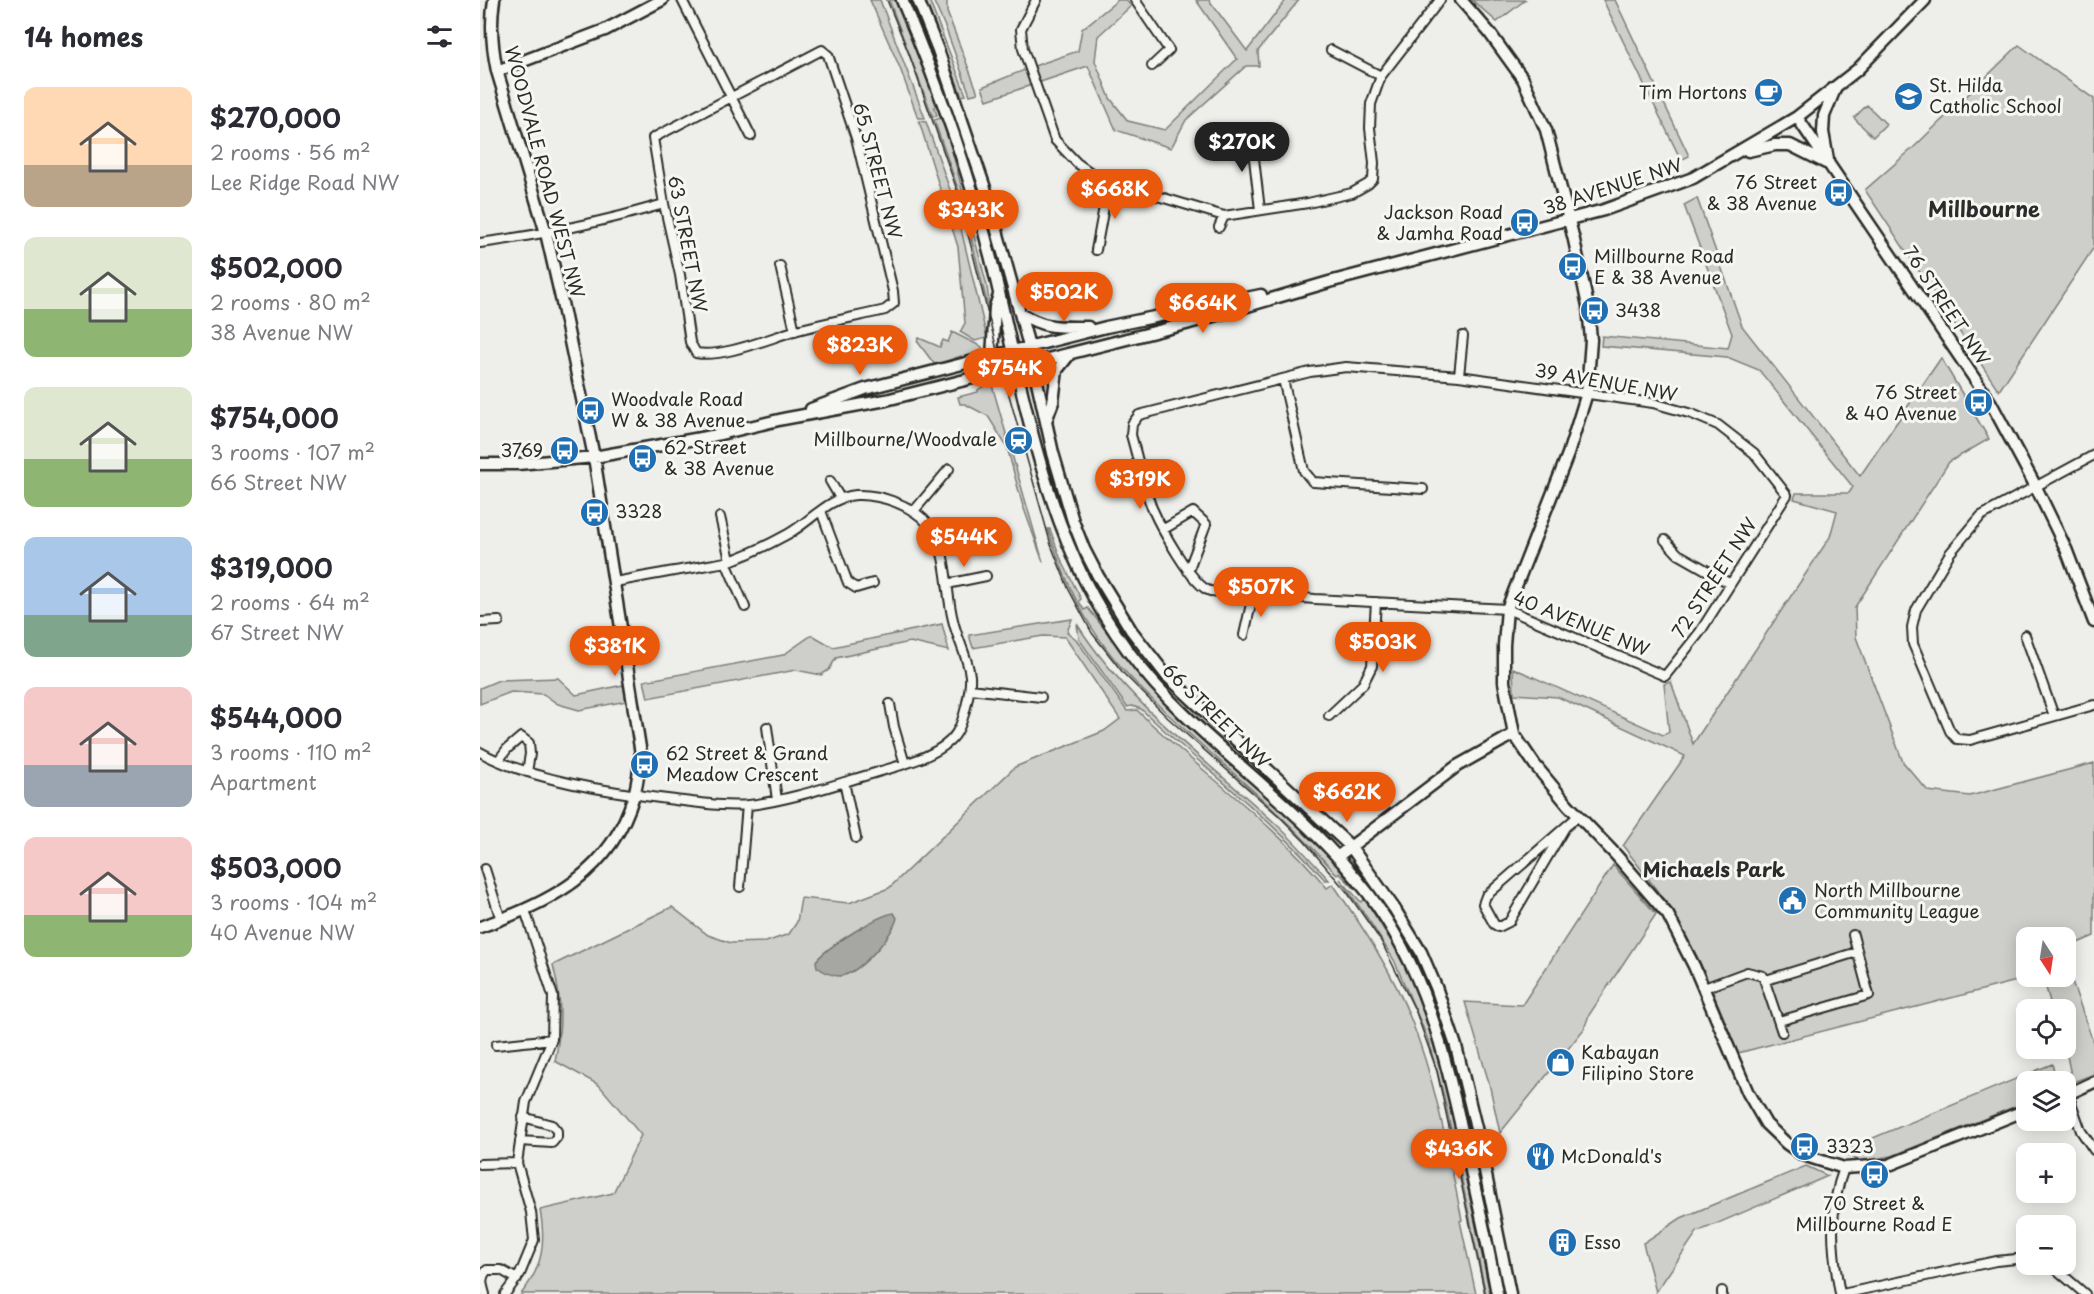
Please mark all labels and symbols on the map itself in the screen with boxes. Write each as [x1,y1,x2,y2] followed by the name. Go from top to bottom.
[499,43,592,301] street label: WOODVALE ROAD WEST NW
[1929,71,2062,119] place label: St. Hilda Catholic School
[1752,77,1784,109] cafe icon: Tim Hortons
[1639,78,1747,105] place label: Tim Hortons
[1892,80,1924,112] school or university icon: St. Hilda Catholic School
[847,100,910,242] street label: 65 STREET NW
[1200,122,1284,173] pin: $270K
[1540,150,1686,221] street label: 38 AVENUE NW
[1707,168,1817,216] place label: 76 Street & 38 Avenue
[1073,169,1157,220] pin: $668K
[662,173,715,315] street label: 63 STREET NW
[1822,177,1854,209] bus stop icon: 76 Street & 38 Avenue
[929,190,1013,241] pin: $343K
[1928,192,2040,224] district label: Millbourne
[1377,198,1503,246] place label: Jackson Road & Jamha Road
[1508,207,1540,239] bus stop icon: Jackson Road & Jamha Road
[1897,240,1997,370] street label: 76 STREET NW
[1594,242,1734,290] place label: Millbourne Road E & 38 Avenue
[1557,251,1589,283] bus stop icon: Millbourne Road E & 38 Avenue
[1022,272,1106,323] pin: $502K
[1161,283,1245,334] pin: $664K
[1578,295,1610,327] bus stop icon: 3438
[1615,296,1661,323] place label: 3438
[818,325,902,376] pin: $823K
[968,348,1052,399] pin: $754K
[1533,356,1680,407] street label: 39 AVENUE NW
[1845,378,1957,426] place label: 76 Street & 40 Avenue
[611,385,745,433] place label: Woodvale Road W & 38 Avenue
[1962,387,1994,419] bus stop icon: 76 Street & 40 Avenue
[574,394,606,426] bus stop icon: Woodvale Road W & 38 Avenue
[1002,424,1034,456] station icon: Millbourne/Woodvale
[814,425,997,452] place label: Millbourne/Woodvale
[664,433,774,481] place label: 62 Street & 38 Avenue
[548,435,580,467] bus stop icon: 3769
[500,436,543,463] place label: 3769
[627,442,659,474] bus stop icon: 62 Street & 38 Avenue
[1098,459,1182,510] pin: $319K
[578,496,610,528] bus stop icon: 3328
[615,497,663,524] place label: 3328
[1665,512,1763,643] street label: 72 STREET NW
[922,517,1006,568] pin: $544K
[1219,567,1303,618] pin: $507K
[1510,583,1654,662] street label: 40 AVENUE NW
[1341,622,1425,673] pin: $503K
[573,626,657,677] pin: $381K
[1157,656,1277,773] street label: 66 STREET NW
[666,739,828,787] place label: 62 Street & Grand Meadow Crescent
[629,748,661,780] bus stop icon: 62 Street & Grand Meadow Crescent
[1305,772,1389,823] pin: $662K
[1643,854,1786,884] district label: Michaels Park
[1814,876,1980,924] place label: North Millbourne Community League
[1777,885,1809,917] public building icon: North Millbourne Community League
[2016,927,2076,987] north arrow
[1581,1038,1694,1086] place label: Kabayan Filipino Store
[1544,1047,1576,1079] shop icon: Kabayan Filipino Store
[1417,1129,1501,1180] pin: $436K
[1789,1131,1821,1163] bus stop icon: 3323
[1826,1132,1874,1159] place label: 3323
[1524,1141,1556,1173] restaurant icon: McDonald's
[1561,1142,1662,1169] place label: McDonald's
[1858,1159,1890,1191] bus stop icon: 70 Street & Millbourne Road E
[1795,1189,1953,1237] place label: 70 Street & Millbourne Road E
[1547,1227,1579,1259] building icon: Esso
[1584,1228,1621,1255] place label: Esso

